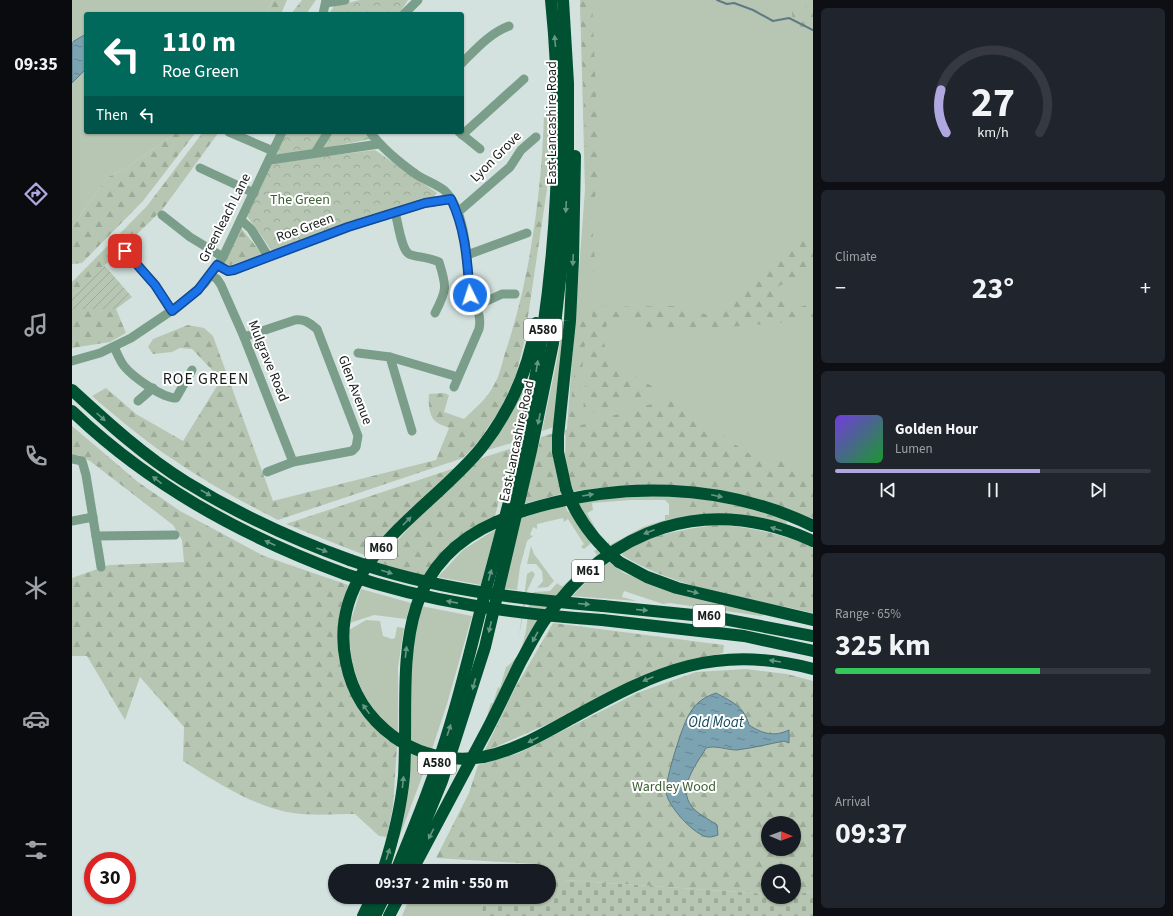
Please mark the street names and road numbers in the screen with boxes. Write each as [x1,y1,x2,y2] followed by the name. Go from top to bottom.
[542,61,562,185] street label: East Lancashire Road
[466,127,526,187] street label: Lyon Grove
[194,170,256,266] street label: Greenleach Lane
[273,208,337,248] street label: Roe Green
[243,317,293,405] street label: Mulgrave Road
[524,319,562,341] road number: A580
[333,352,377,428] street label: Glen Avenue
[494,378,540,504] street label: East Lancashire Road
[365,537,397,559] road number: M60
[572,560,604,582] road number: M61
[693,605,725,627] road number: M60
[418,752,456,774] road number: A580

